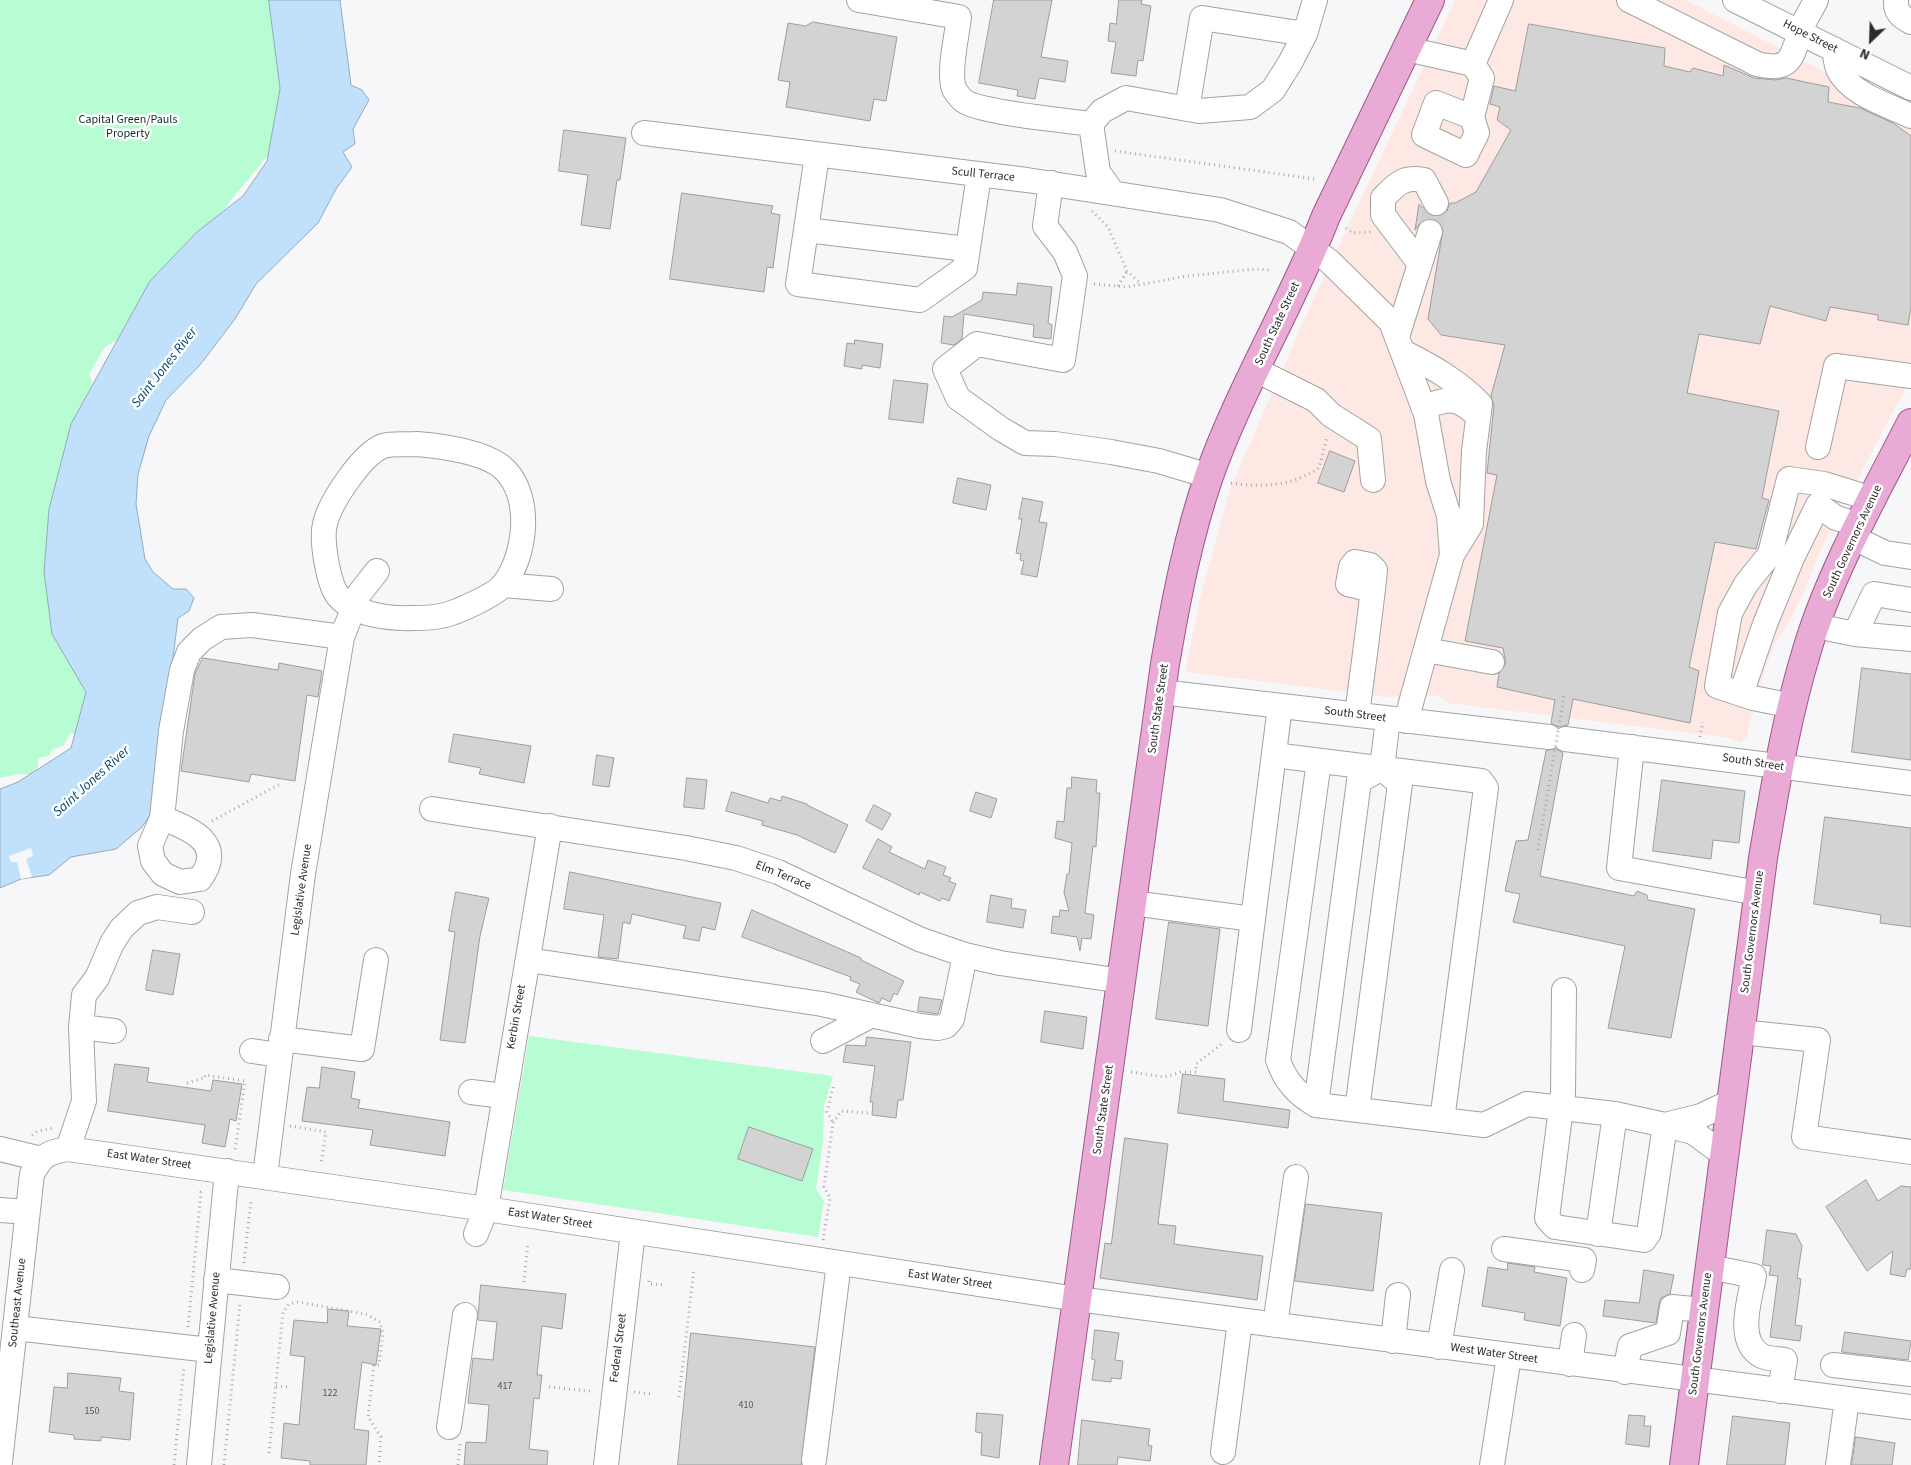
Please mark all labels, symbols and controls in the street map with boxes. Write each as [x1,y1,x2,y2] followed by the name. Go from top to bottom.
[1846,15,1896,65] north arrow
[1780,17,1840,57] street label: Hope Street
[1857,43,1873,65] text: N
[79,113,177,141] park label: Capital Green/Pauls Property
[951,165,1015,185] street label: Scull Terrace
[1252,280,1304,368] street label: South State Street
[128,324,202,412] water label: Saint Jones River
[1820,483,1886,601] street label: South Governors Avenue
[1146,663,1172,755] street label: South State Street
[1323,704,1387,726] street label: South Street
[50,743,134,821] water label: Saint Jones River
[1721,751,1785,775] street label: South Street
[288,843,316,937] street label: Legislative Avenue
[753,858,813,894] street label: Elm Terrace
[1738,870,1768,994] street label: South Governors Avenue
[504,983,530,1051] street label: Kerbin Street
[1091,1064,1117,1156] street label: South State Street
[106,1147,192,1173] street label: East Water Street
[507,1205,593,1233] street label: East Water Street
[6,1257,30,1349] street label: Southeast Avenue
[907,1267,993,1293] street label: East Water Street
[202,1271,224,1365] street label: Legislative Avenue
[1686,1272,1716,1396] street label: South Governors Avenue
[608,1312,630,1384] street label: Federal Street
[1449,1341,1539,1367] street label: West Water Street
[498,1381,512,1393] house number: 417
[323,1388,337,1400] house number: 122
[739,1400,753,1412] house number: 410
[85,1406,99,1418] house number: 150

